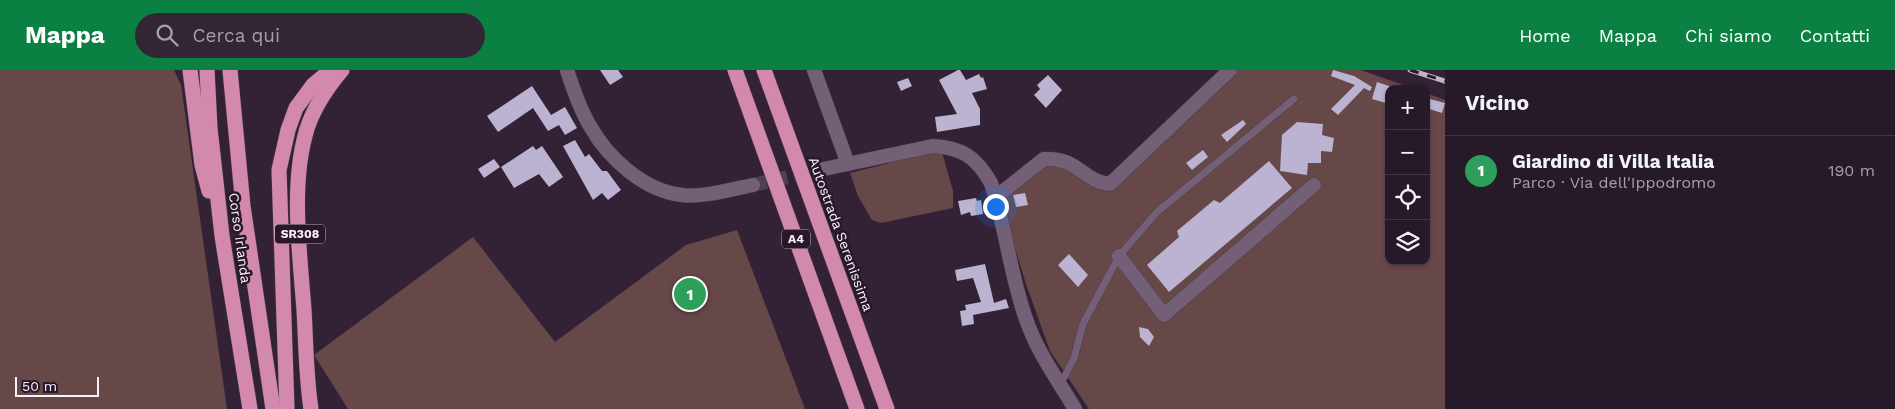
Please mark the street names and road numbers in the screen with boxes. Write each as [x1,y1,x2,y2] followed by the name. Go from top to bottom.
[806,155,876,313] street label: Autostrada Serenissima
[226,192,254,284] street label: Corso Irlanda
[275,224,325,243] road number: SR308
[782,230,810,248] road number: A4

